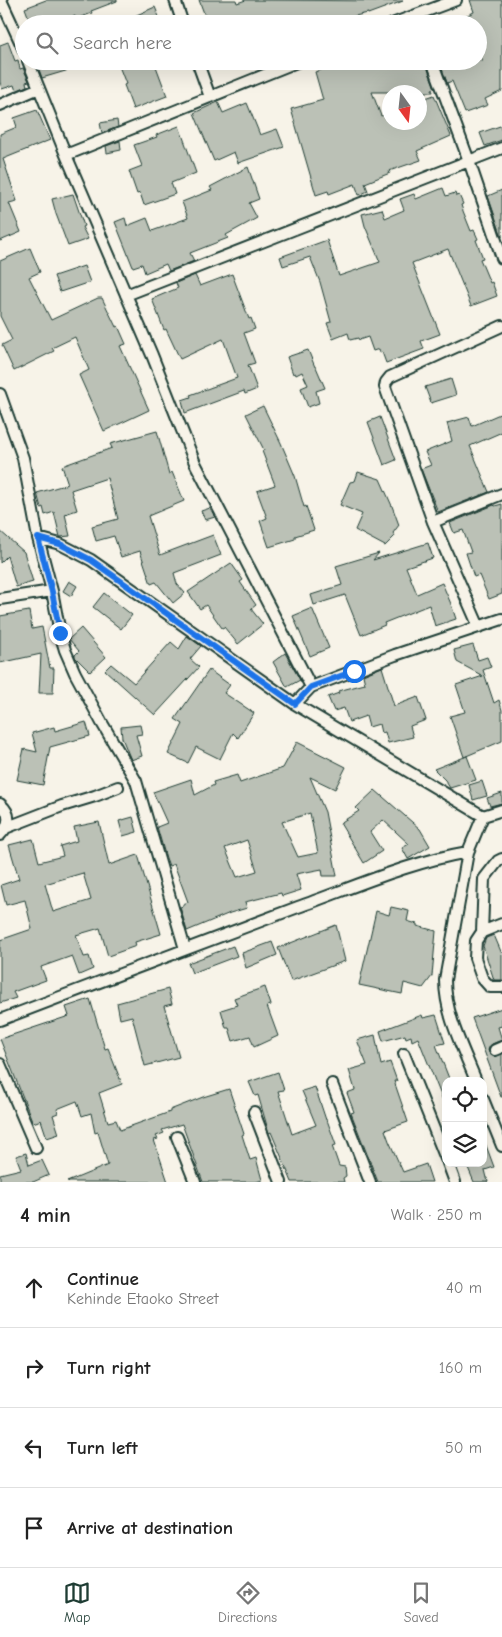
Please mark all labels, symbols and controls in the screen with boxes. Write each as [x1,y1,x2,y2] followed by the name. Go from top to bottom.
[15,15,487,70] search box
[33,29,61,57] icon: search
[73,32,172,54] text: Search here
[382,85,427,130] north arrow
[49,622,72,645] route end
[343,660,366,683] route start
[442,1077,487,1167] map controls
[442,1077,487,1122] button: locate
[442,1122,487,1167] button: layers
[20,1203,71,1227] text: 4 min
[391,1206,482,1224] text: Walk · 250 m
[67,1268,139,1290] text: Continue
[20,1274,48,1302] icon: ahead
[446,1279,482,1297] text: 40 m
[67,1290,219,1308] text: Kehinde Etaoko Street
[20,1354,48,1382] icon: right
[67,1357,151,1379] text: Turn right
[439,1359,482,1377] text: 160 m
[20,1434,48,1462] icon: left
[67,1437,138,1459] text: Turn left
[445,1439,482,1457] text: 50 m
[20,1514,48,1542] icon: arrive
[67,1517,233,1539] text: Arrive at destination
[63,1579,91,1626] tab: Map
[218,1579,277,1626] tab: Directions
[404,1579,439,1626] tab: Saved

